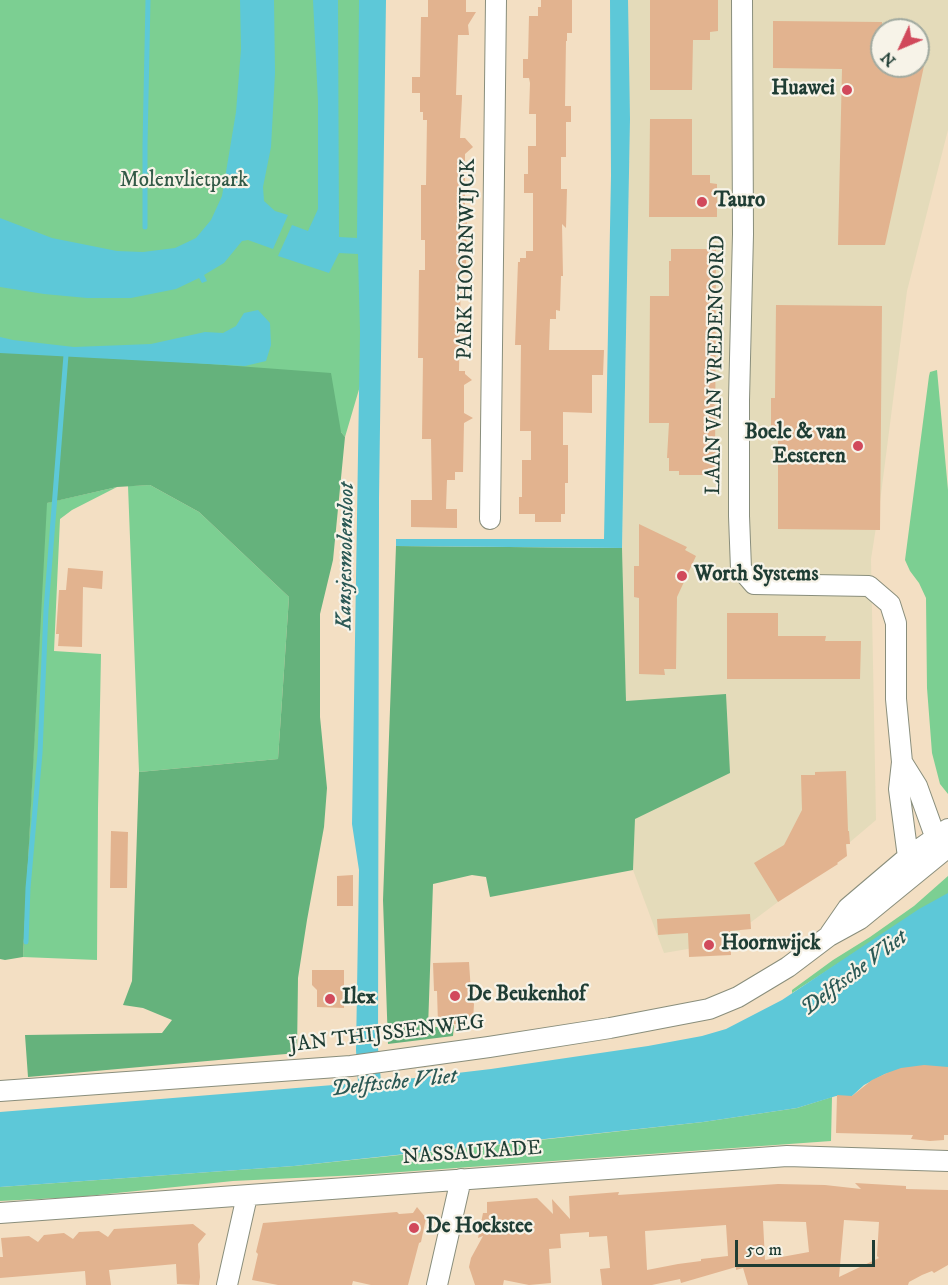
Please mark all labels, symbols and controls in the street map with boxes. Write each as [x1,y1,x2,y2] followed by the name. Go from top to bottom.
[870,18,930,78] north arrow
[877,47,900,71] text: N
[771,77,835,103] place label: Huawei
[840,83,854,97] marker: Huawei
[454,158,482,360] street label: PARK HOORNWIJCK
[120,169,248,195] park label: Molenvlietpark
[714,189,765,215] place label: Tauro
[695,195,709,209] marker: Tauro
[702,235,732,495] street label: LAAN VAN VREDENOORD
[745,421,846,471] place label: Boele & van Eesteren
[851,439,865,453] marker: Boele & van Eesteren
[333,482,361,630] water label: Kansjesmolensloot
[694,563,818,589] place label: Worth Systems
[675,569,689,583] marker: Worth Systems
[797,925,913,1023] water label: Delftsche Vliet
[721,932,821,958] place label: Hoornwijck
[702,938,716,952] marker: Hoornwijck
[467,983,586,1009] place label: De Beukenhof
[342,986,376,1012] place label: Ilex
[448,989,462,1003] marker: De Beukenhof
[323,992,337,1006] marker: Ilex
[288,1011,486,1059] street label: JAN THIJSSENWEG
[330,1064,458,1104] water label: Delftsche Vliet
[401,1137,543,1171] street label: NASSAUKADE
[426,1215,533,1241] place label: De Hoekstee
[407,1221,421,1235] marker: De Hoekstee
[738,1228,878,1266] scale bar
[746,1239,782,1261] text: 50 m

